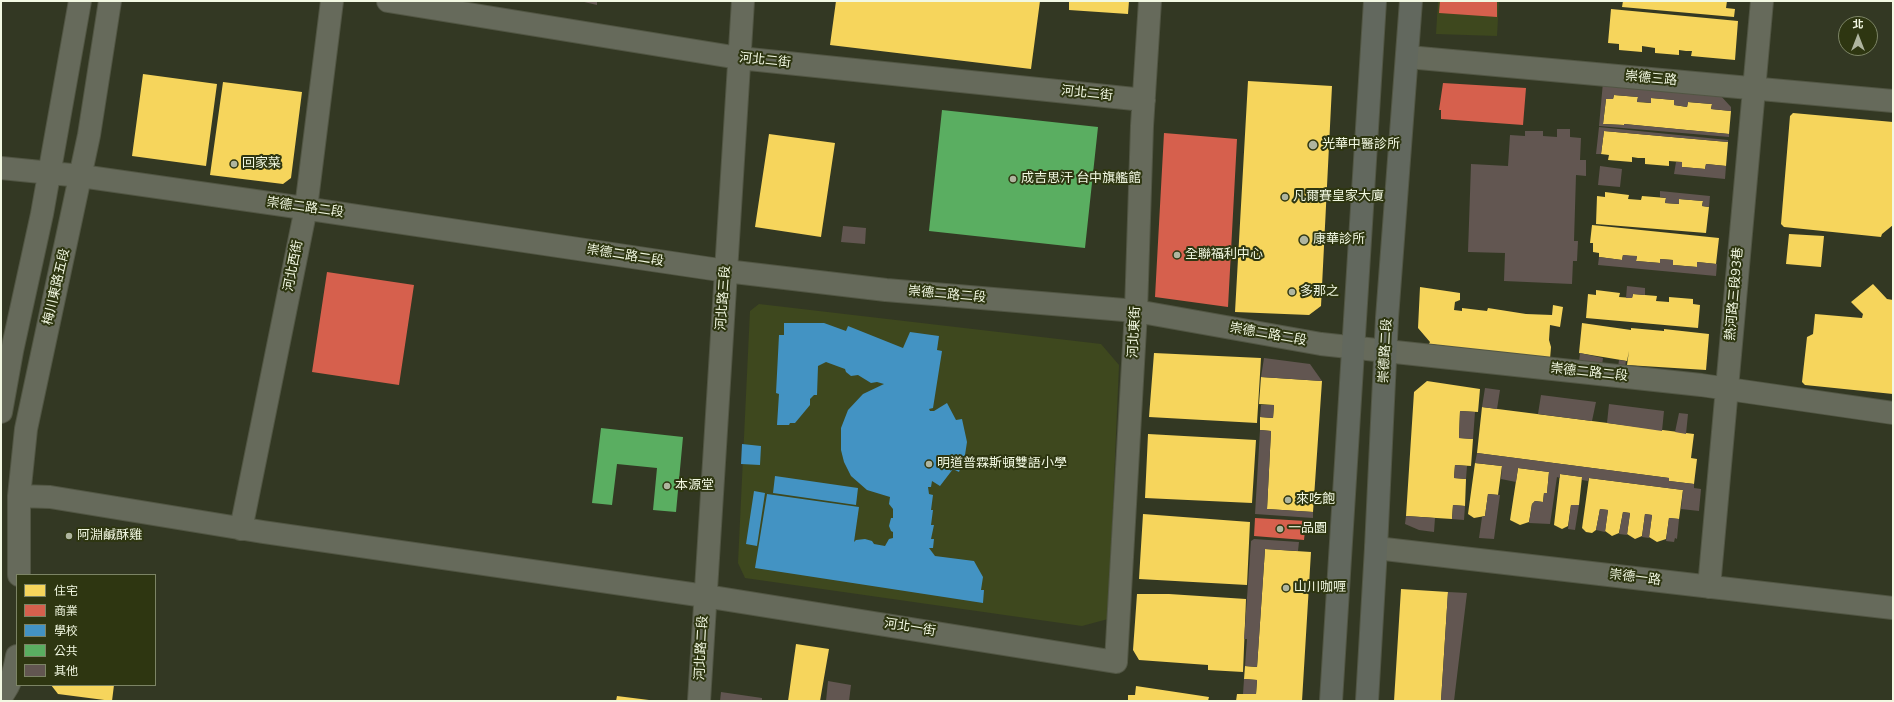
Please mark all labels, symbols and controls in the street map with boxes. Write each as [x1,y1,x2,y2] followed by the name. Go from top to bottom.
[1838,16,1878,56] north arrow
[1853,17,1864,32] text: 北
[738,51,792,71] street label: 河北二街
[1624,69,1678,89] street label: 崇德三路
[1060,84,1114,104] street label: 河北二街
[1322,137,1400,153] place label: 光華中醫診所
[1307,139,1319,151] marker: 光華中醫診所
[242,156,281,172] place label: 回家菜
[229,159,239,169] marker: 回家菜
[1021,171,1141,187] place label: 成吉思汗 台中旗艦館
[1008,174,1018,184] marker: 成吉思汗 台中旗艦館
[1293,189,1384,205] place label: 凡爾賽皇家大廈
[1280,192,1290,202] marker: 凡爾賽皇家大廈
[265,195,345,221] street label: 崇德二路二段
[1313,232,1365,248] place label: 康華診所
[1298,234,1310,246] marker: 康華診所
[281,239,307,293] street label: 河北西街
[585,242,665,270] street label: 崇德二路二段
[41,247,73,327] street label: 梅川東路五段
[1185,247,1263,263] place label: 全聯福利中心
[1723,247,1747,341] street label: 熱河路三段93巷
[1172,250,1182,260] marker: 全聯福利中心
[714,265,734,331] street label: 河北路三段
[907,284,987,306] street label: 崇德二路二段
[1300,284,1339,300] place label: 多那之
[1287,287,1297,297] marker: 多那之
[1126,306,1144,358] street label: 河北東街
[1377,318,1395,384] street label: 崇德路二段
[1228,321,1308,349] street label: 崇德二路二段
[1549,361,1629,385] street label: 崇德二路二段
[937,456,1067,472] place label: 明道普霖斯頓雙語小學
[924,459,934,469] marker: 明道普霖斯頓雙語小學
[675,478,714,494] place label: 本源堂
[662,481,672,491] marker: 本源堂
[1296,492,1335,508] place label: 來吃飽
[1283,495,1293,505] marker: 來吃飽
[1288,521,1327,537] place label: 一品園
[1275,524,1285,534] marker: 一品園
[77,528,142,544] place label: 阿淵鹹酥雞
[64,531,74,541] marker: 阿淵鹹酥雞
[1608,567,1662,589] street label: 崇德一路
[16,574,156,686] legend
[1294,580,1346,596] place label: 山川咖喱
[54,583,78,599] text: 住宅
[1281,583,1291,593] marker: 山川咖喱
[54,603,78,619] text: 商業
[693,615,711,681] street label: 河北路二段
[883,616,937,640] street label: 河北一街
[54,623,78,639] text: 學校
[54,643,78,659] text: 公共
[54,663,78,679] text: 其他

